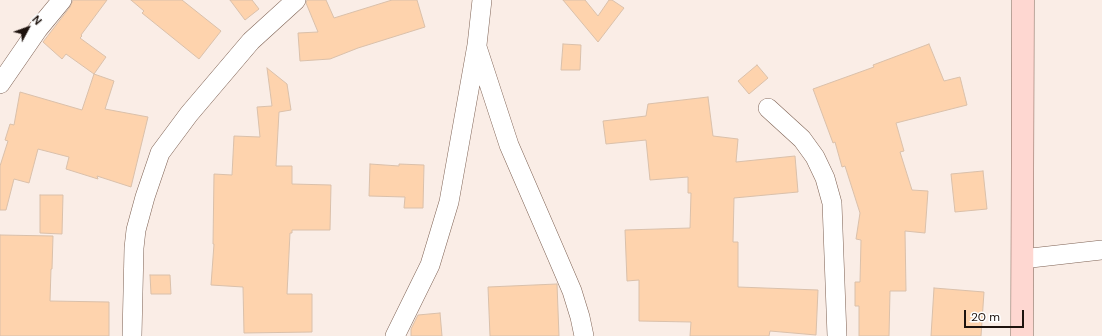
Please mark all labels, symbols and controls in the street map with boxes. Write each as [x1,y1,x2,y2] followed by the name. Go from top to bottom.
[8,8,48,48] north arrow
[29,13,45,28] text: N
[966,302,1026,328] scale bar
[971,309,1000,325] text: 20 m

